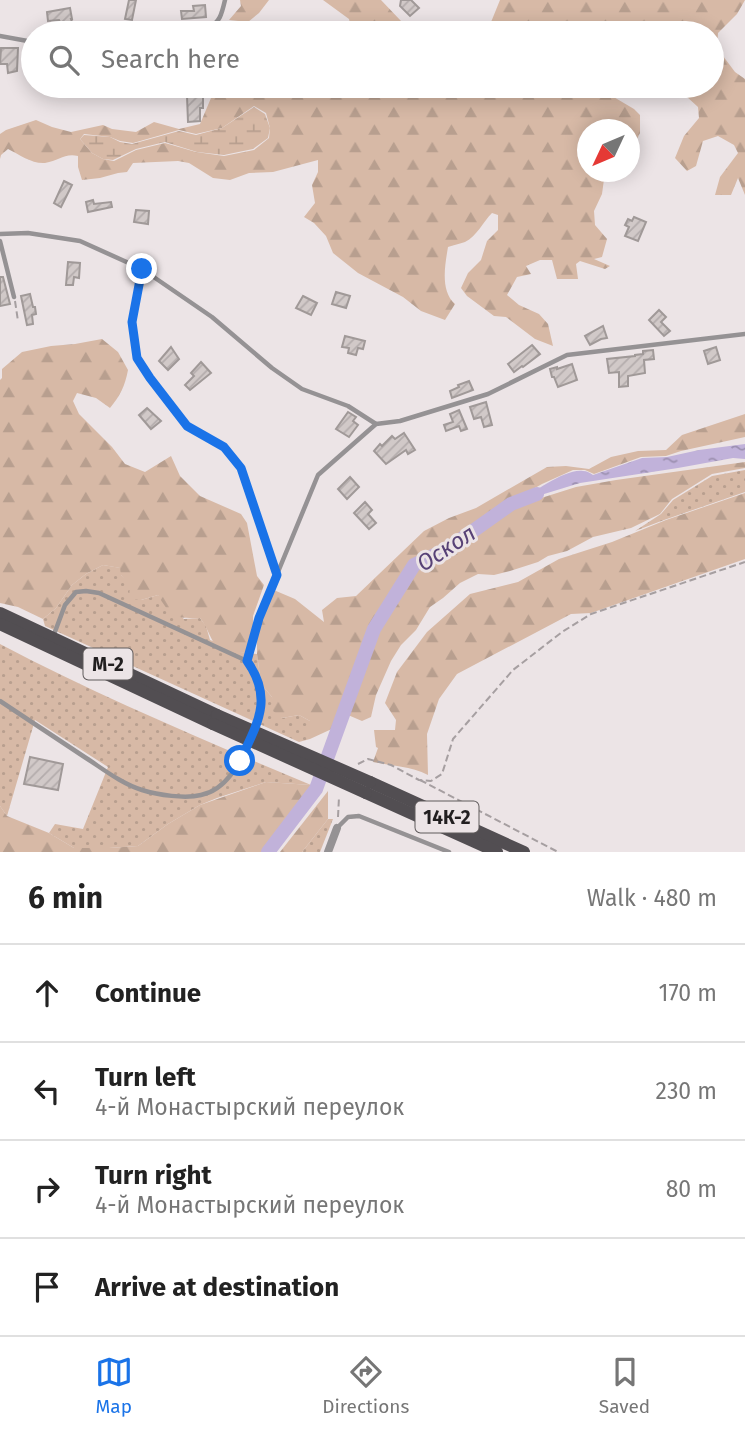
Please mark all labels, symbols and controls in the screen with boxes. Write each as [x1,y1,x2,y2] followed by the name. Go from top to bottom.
[21,21,724,98] search box
[45,41,83,79] icon: search
[101,44,240,75] text: Search here
[577,119,640,182] north arrow
[126,253,157,284] route end
[411,519,481,577] water label: Оскол
[84,649,132,680] road number: М-2
[224,745,255,776] route start
[416,802,478,832] road number: 14К-2
[28,880,103,916] text: 6 min
[587,884,717,912] text: Walk · 480 m
[28,974,66,1012] icon: ahead
[95,978,201,1009] text: Continue
[658,979,717,1007] text: 170 m
[95,1062,196,1093] text: Turn left
[28,1072,66,1110] icon: left
[656,1077,717,1105] text: 230 m
[95,1093,404,1121] text: 4-й Монастырский переулок
[95,1160,212,1191] text: Turn right
[28,1170,66,1208] icon: right
[666,1175,717,1203] text: 80 m
[95,1191,404,1219] text: 4-й Монастырский переулок
[28,1268,66,1306] icon: arrive
[95,1272,339,1303] text: Arrive at destination
[95,1353,133,1418] tab: Map
[322,1353,409,1418] tab: Directions
[599,1353,650,1418] tab: Saved

